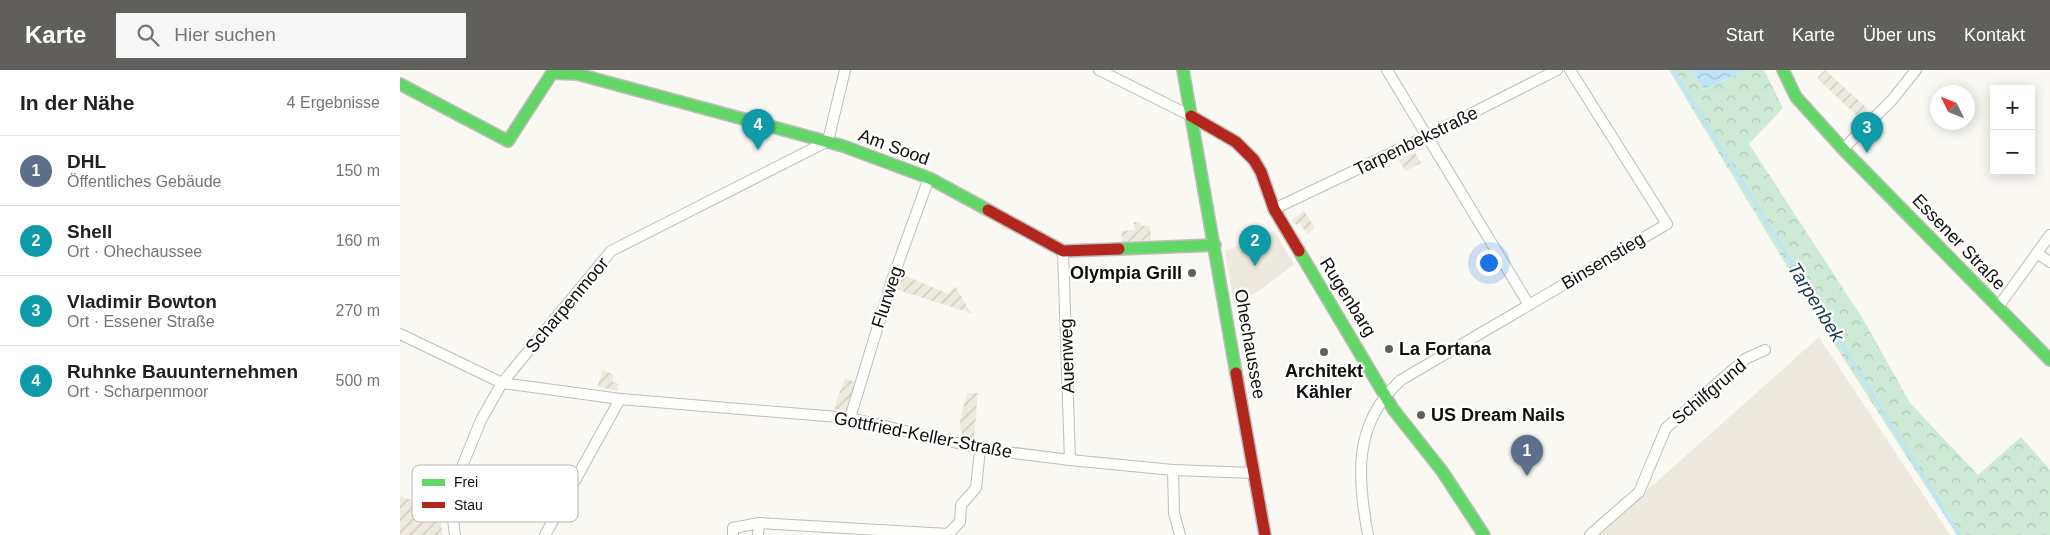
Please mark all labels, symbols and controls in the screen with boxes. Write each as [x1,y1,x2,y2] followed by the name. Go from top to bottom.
[116,13,466,58] search box
[25,21,86,48] text: Karte
[134,21,162,49] icon: search
[174,24,276,45] text: Hier suchen
[1726,25,1764,45] text: Start
[1792,25,1835,45] text: Karte
[1863,25,1936,45] text: Über uns
[1964,25,2025,45] text: Kontakt
[1930,85,1975,130] north arrow
[1990,85,2035,175] map controls
[1990,85,2035,130] button: +
[20,91,134,114] text: In der Nähe
[287,94,380,111] text: 4 Ergebnisse
[1351,102,1481,180] street label: Tarpenbekstraße
[742,109,774,150] pin: 4
[1851,112,1883,153] pin: 3
[856,125,932,169] street label: Am Sood
[1990,130,2035,175] button: −
[67,151,106,172] text: DHL
[32,162,40,179] text: 1
[336,162,380,179] text: 150 m
[67,173,221,190] text: Öffentliches Gebäude
[1908,190,2010,294] street label: Essener Straße
[67,221,112,242] text: Shell
[1239,225,1271,266] pin: 2
[1558,228,1648,294] street label: Binsenstieg
[32,232,40,249] text: 2
[336,232,380,249] text: 160 m
[67,243,202,260] text: Ort · Ohechaussee
[1476,250,1502,276] your location
[521,253,613,357] street label: Scharpenmoor
[1316,254,1380,340] street label: Rugenbarg
[1783,259,1849,347] water label: Tarpenbek
[868,263,906,331] street label: Flurweg
[1070,263,1182,283] place label: Olympia Grill
[1186,267,1198,279] marker: Olympia Grill
[1231,288,1269,400] street label: Ohechaussee
[67,291,217,312] text: Vladimir Bowton
[32,302,40,319] text: 3
[336,302,380,319] text: 270 m
[67,313,215,330] text: Ort · Essener Straße
[1056,318,1078,394] street label: Auenweg
[1399,339,1492,359] place label: La Fortana
[1383,343,1395,355] marker: La Fortana
[1318,346,1330,358] marker: Architekt Kähler
[1668,355,1750,429] street label: Schilfgrund
[67,361,298,382] text: Ruhnke Bauunternehmen
[1285,361,1363,402] place label: Architekt Kähler
[32,372,40,389] text: 4
[336,372,380,389] text: 500 m
[67,383,208,400] text: Ort · Scharpenmoor
[1431,405,1565,425] place label: US Dream Nails
[832,408,1014,462] street label: Gottfried-Keller-Straße
[1415,409,1427,421] marker: US Dream Nails
[1511,435,1543,476] pin: 1
[412,465,578,522] legend
[454,474,478,490] text: Frei
[454,497,483,513] text: Stau

